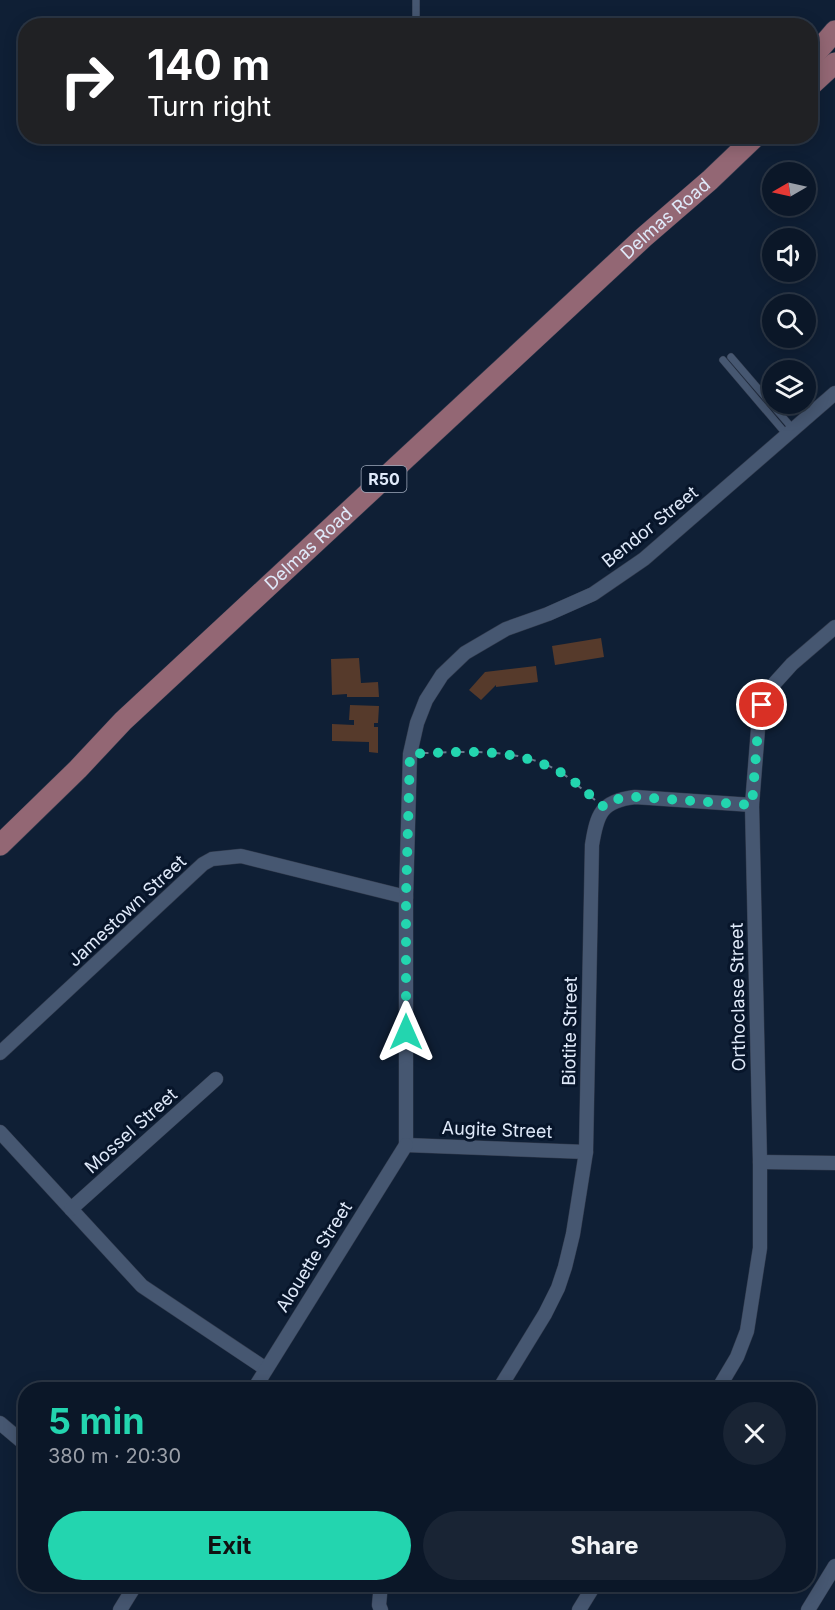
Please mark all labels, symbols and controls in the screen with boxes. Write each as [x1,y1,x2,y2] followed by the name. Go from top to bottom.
[147,39,270,90] text: 140 m
[48,42,126,120] icon: right
[147,90,271,123] text: Turn right
[762,162,816,216] north arrow
[762,162,816,414] map controls
[616,174,714,263] street label: Delmas Road
[762,228,816,282] button: sound
[762,294,816,348] button: search
[762,360,816,414] button: layers
[362,466,406,492] road number: R50
[597,481,702,572] street label: Bendor Street
[260,503,356,594] street label: Delmas Road
[736,679,787,730] pin
[745,688,778,721] icon: arrive
[63,851,190,971] street label: Jamestown Street
[726,922,749,1072] street label: Orthoclase Street
[558,976,581,1086] street label: Biotite Street
[374,1000,438,1064] position arrow
[80,1084,181,1177] street label: Mossel Street
[441,1117,553,1142] street label: Augite Street
[271,1198,356,1316] street label: Alouette Street
[48,1399,145,1443] text: 5 min
[723,1402,786,1465] button: close
[48,1444,181,1468] text: 380 m · 20:30
[48,1511,411,1580] button: Exit
[423,1511,786,1580] button: Share

